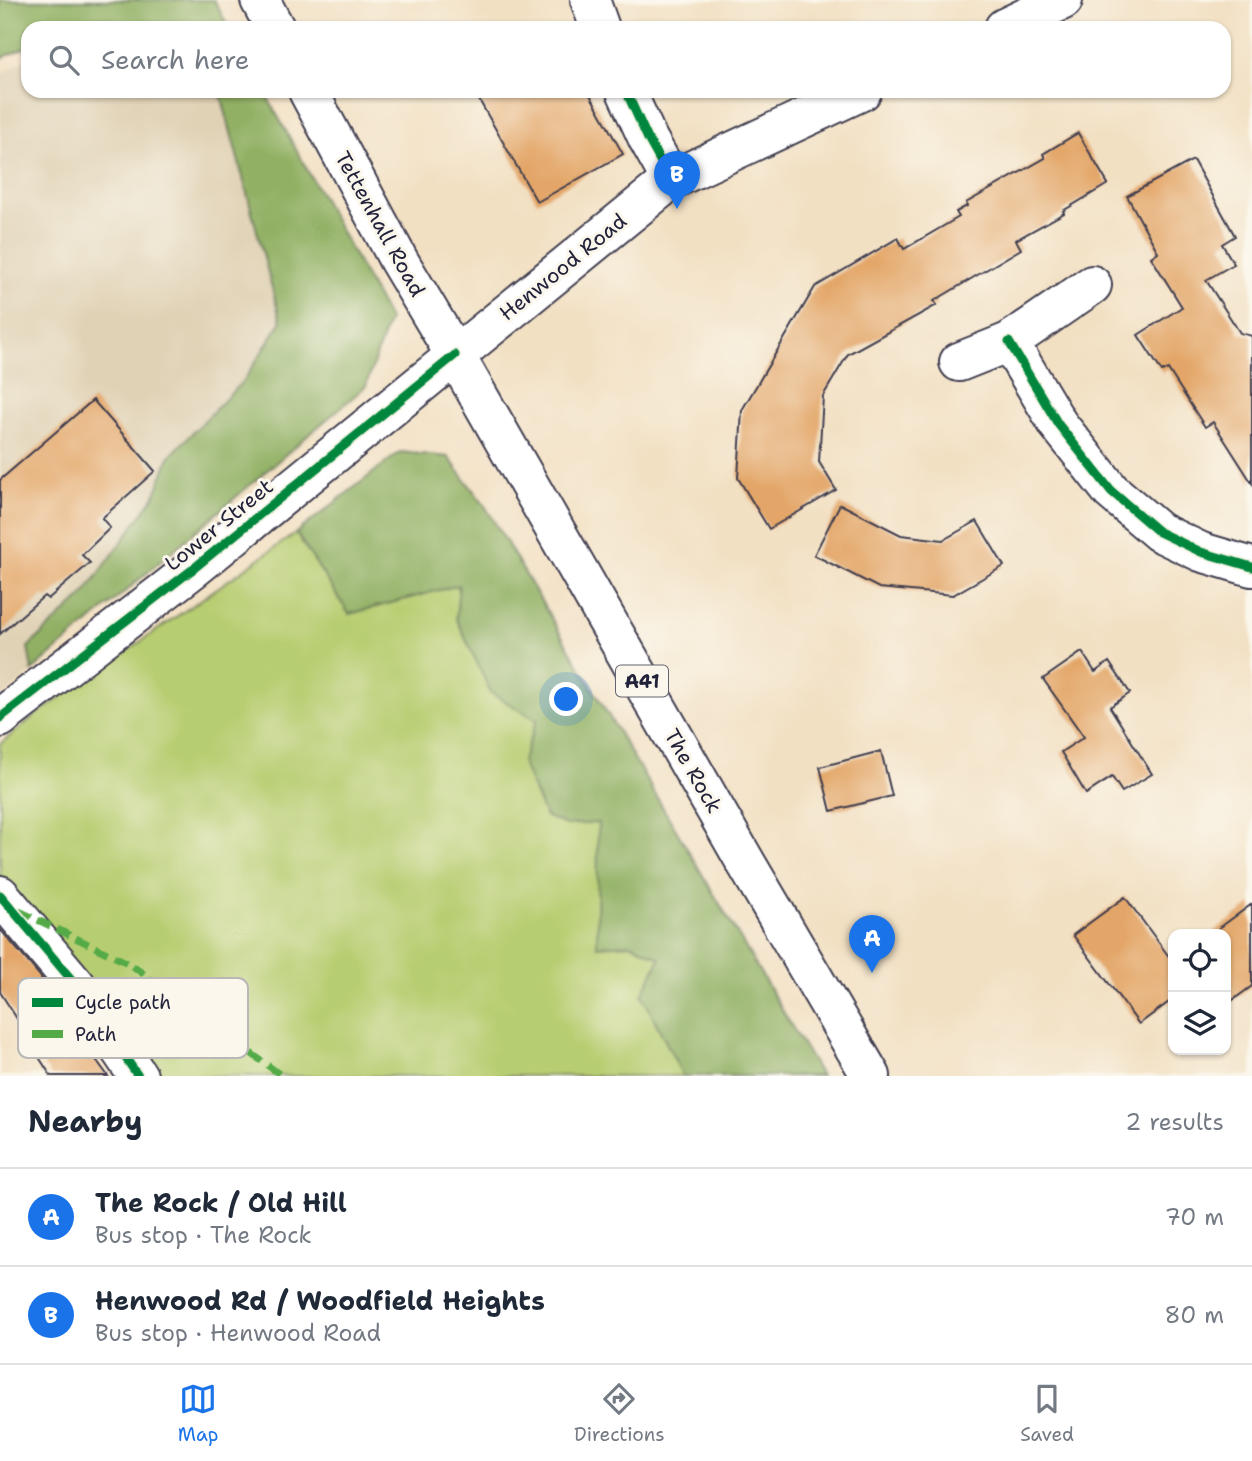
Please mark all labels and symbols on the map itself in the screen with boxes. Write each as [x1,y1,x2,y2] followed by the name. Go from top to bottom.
[328,146,432,302] street label: Tettenhall Road
[654,151,700,209] pin: B
[494,207,632,327] street label: Henwood Road
[159,473,279,577] street label: Lower Street
[616,666,668,696] road number: A41
[549,682,583,716] your location
[658,724,728,818] street label: The Rock
[849,915,895,973] pin: A
[18,978,248,1058] legend
[75,990,171,1015] text: Cycle path
[75,1022,117,1047] text: Path

